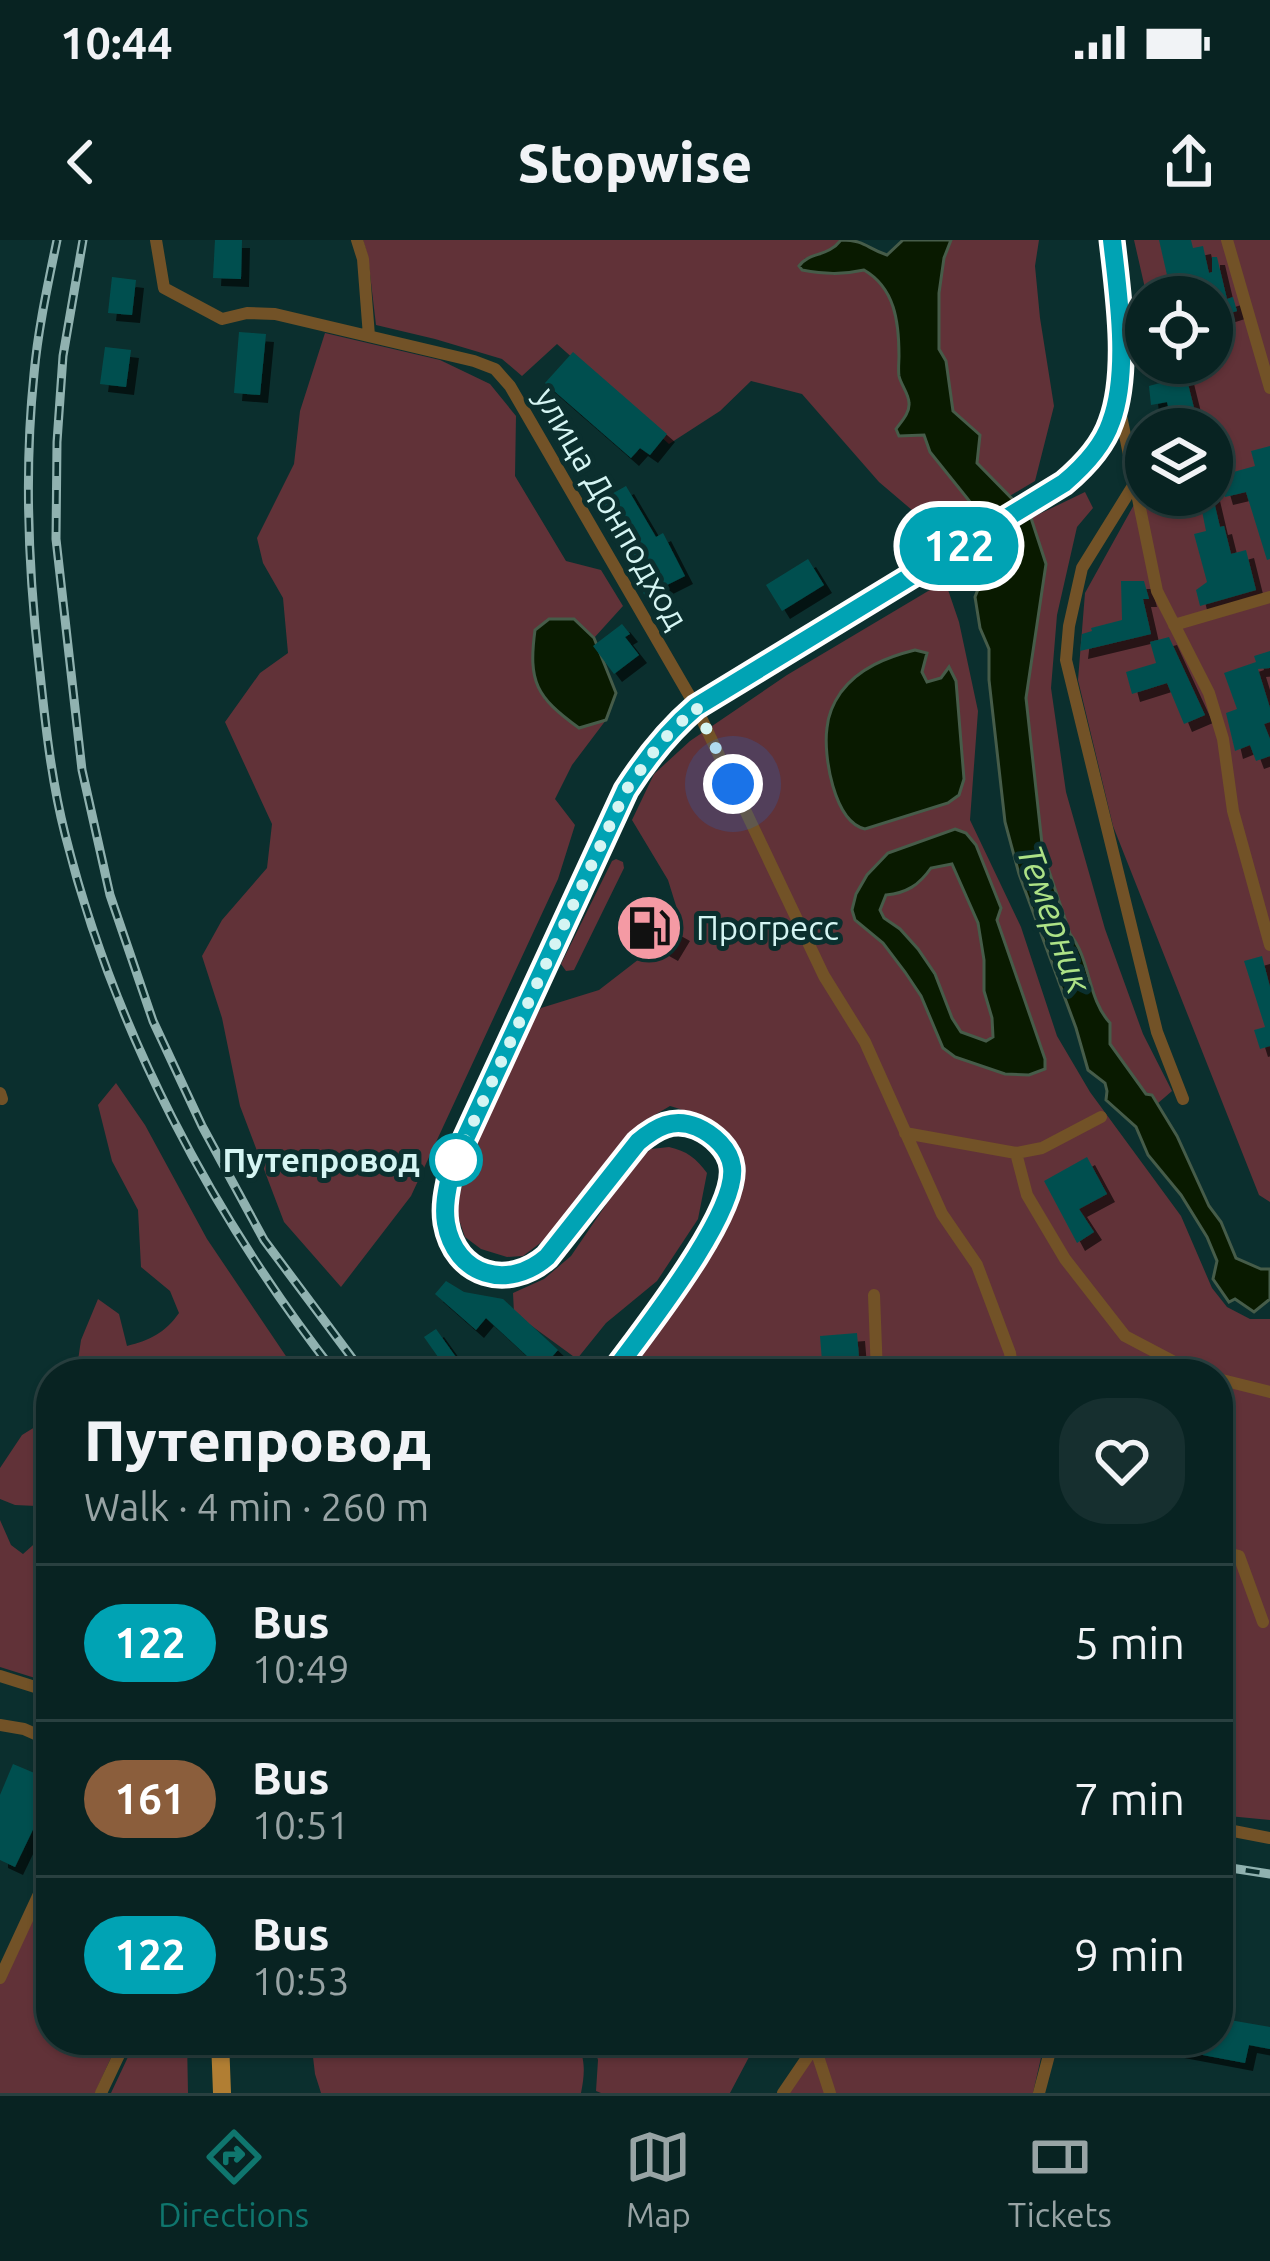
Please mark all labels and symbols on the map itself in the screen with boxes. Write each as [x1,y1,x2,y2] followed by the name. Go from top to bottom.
[528,380,697,635] street label: улица Донподход
[890,507,1028,585] line badge: 122
[703,754,763,814] your location
[1010,839,1101,999] water label: Темерник
[614,893,684,963] fuel station icon: Прогресс
[696,909,839,946] place label: Прогресс
[431,1135,481,1185] marker: Путепровод
[223,1141,420,1178] place label: Путепровод

